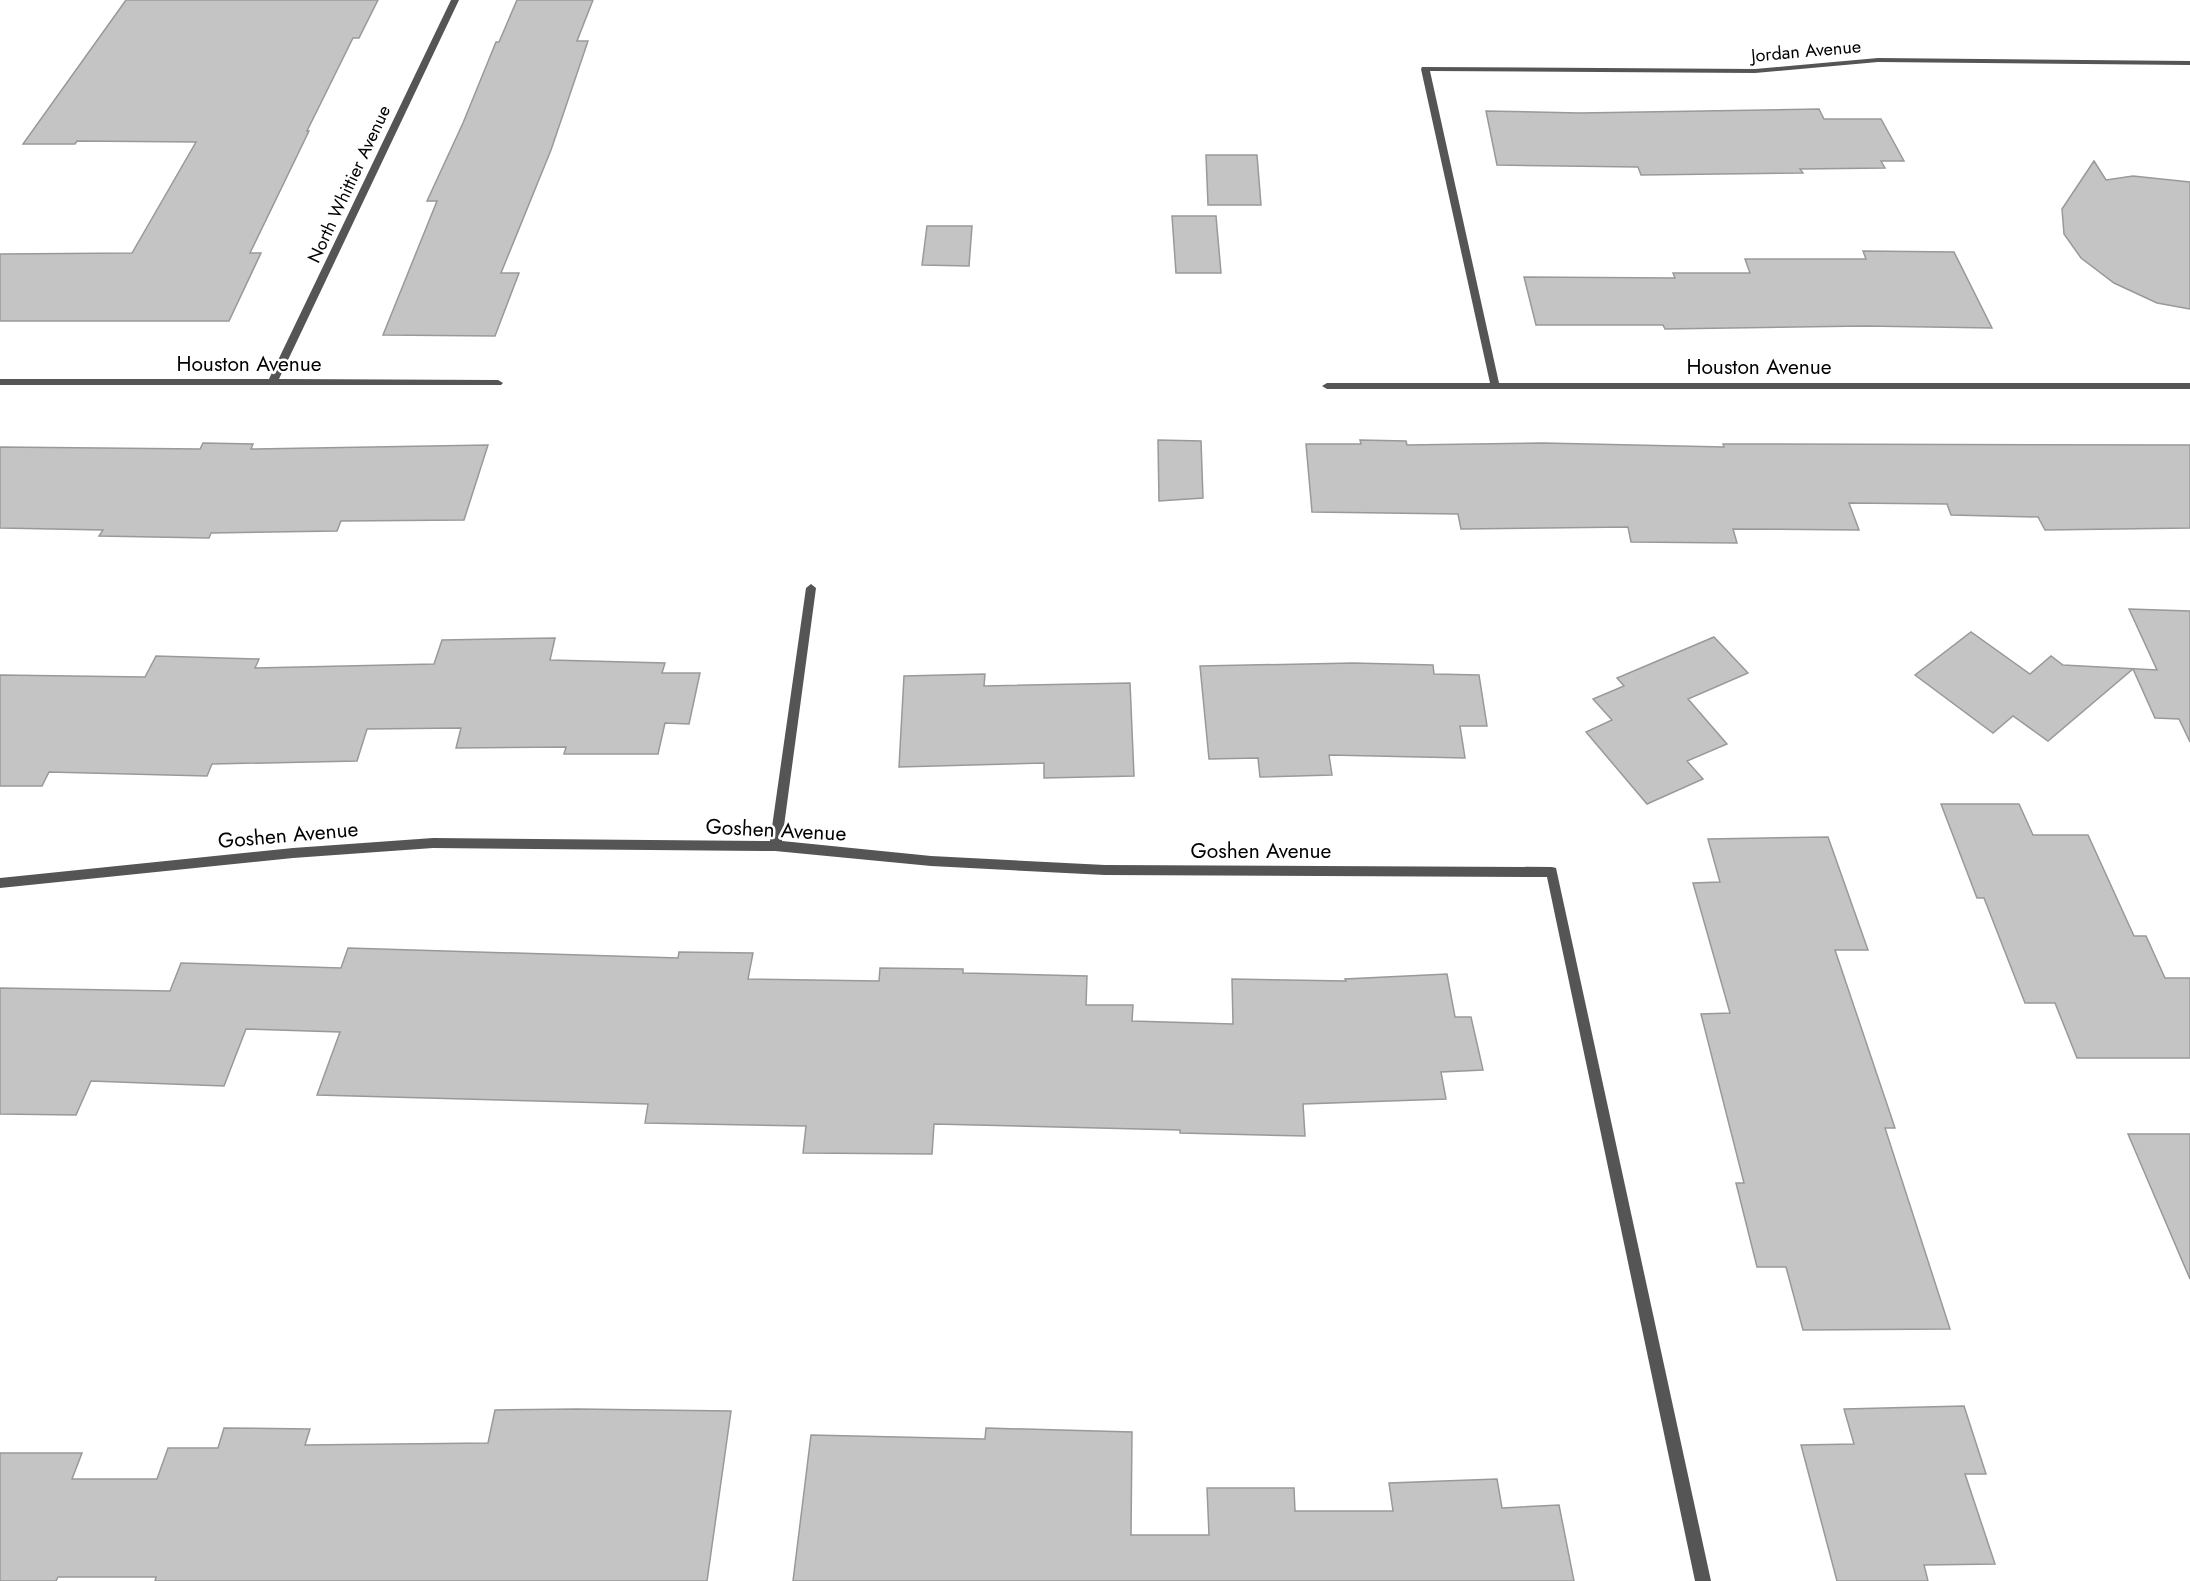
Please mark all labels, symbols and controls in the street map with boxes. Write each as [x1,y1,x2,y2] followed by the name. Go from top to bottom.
[1748,33,1862,69] street label: Jordan Avenue
[301,101,397,267] street label: North Whittier Avenue
[176,349,322,379] street label: Houston Avenue
[1686,352,1832,382] street label: Houston Avenue
[705,811,847,849] street label: Goshen Avenue
[217,814,360,856] street label: Goshen Avenue
[1191,836,1332,866] street label: Goshen Avenue

